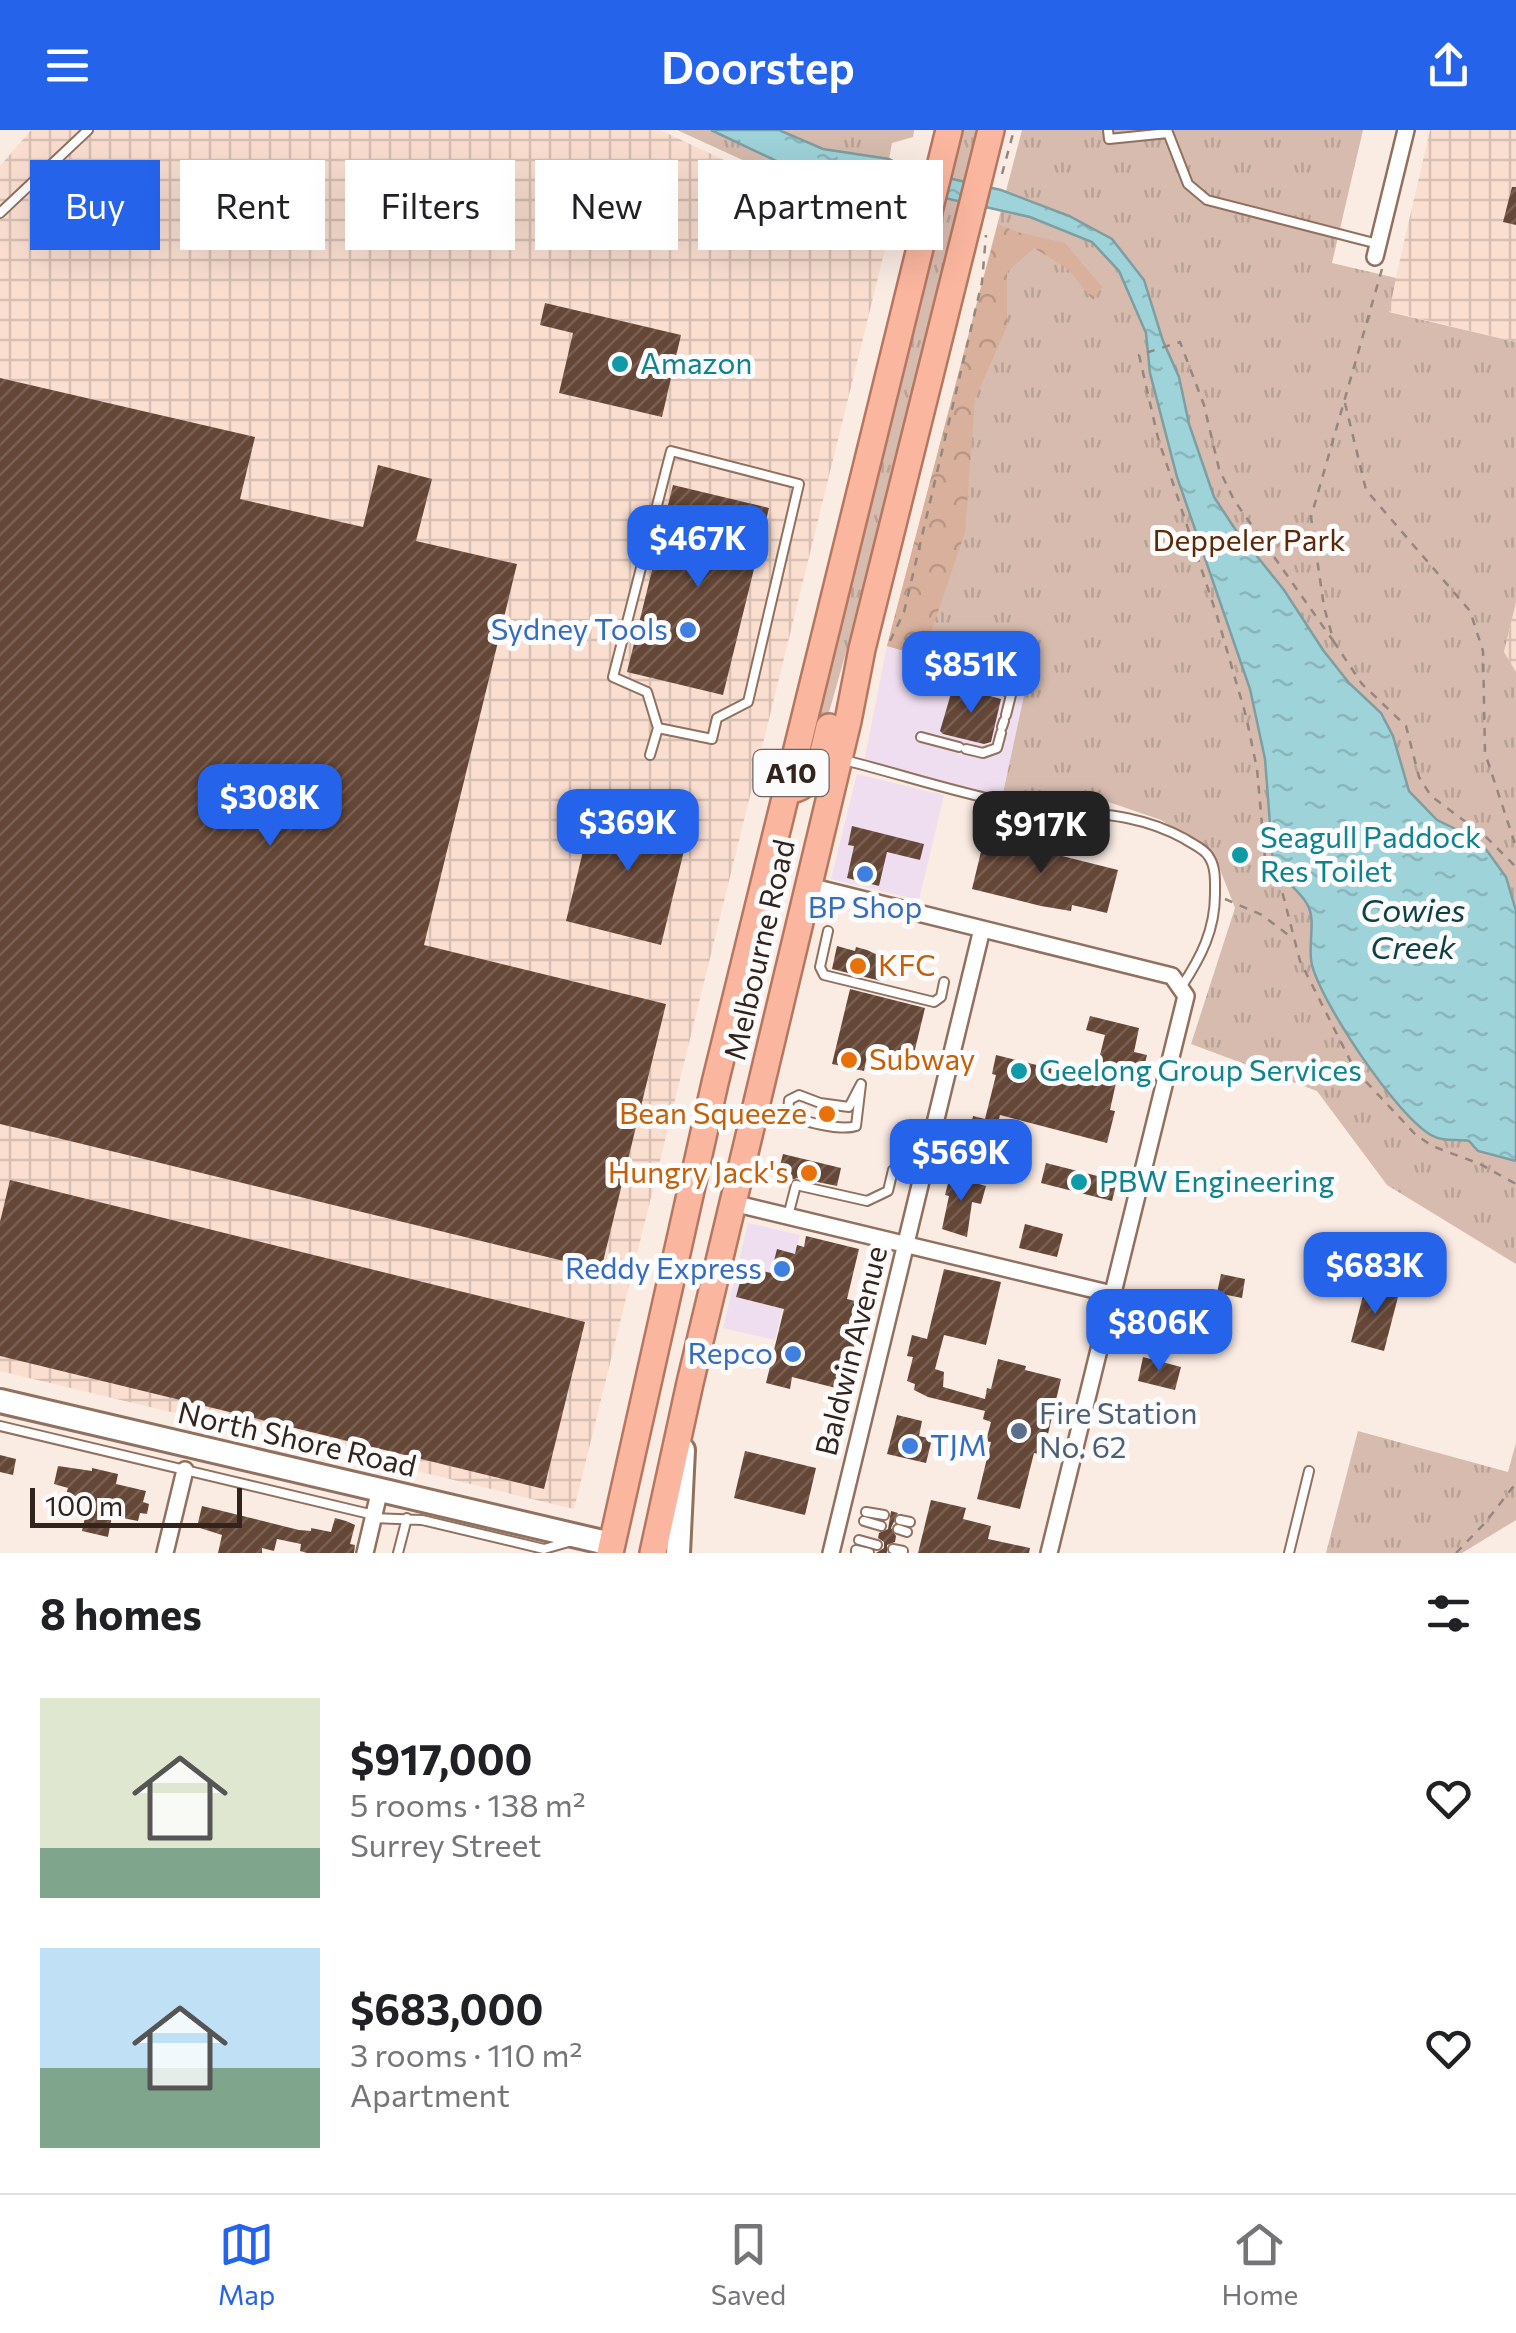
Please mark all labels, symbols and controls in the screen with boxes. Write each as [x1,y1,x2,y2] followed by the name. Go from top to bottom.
[40,38,95,93] icon: menu
[661,38,855,93] text: Doorstep
[1421,38,1476,93] icon: share
[30,160,160,250] chip: Buy
[180,160,325,250] chip: Rent
[345,160,515,250] chip: Filters
[535,160,678,250] chip: New
[698,160,943,250] chip: Apartment
[640,343,753,380] place label: Amazon
[609,353,631,375] marker: Amazon
[628,505,768,590] pin: $467K
[649,517,747,557] text: $467K
[1152,520,1346,557] park label: Deppeler Park
[491,609,668,646] place label: Sydney Tools
[677,619,699,641] marker: Sydney Tools
[901,631,1041,716] pin: $851K
[924,643,1018,683] text: $851K
[754,750,828,796] road number: A10
[200,764,340,849] pin: $308K
[220,776,320,816] text: $308K
[558,789,698,874] pin: $369K
[971,791,1111,876] pin: $917K
[579,801,677,841] text: $369K
[995,803,1087,843] text: $917K
[1260,817,1481,888] place label: Seagull Paddock Res Toilet
[714,835,801,1063] street label: Melbourne Road
[1229,844,1251,866] marker: Seagull Paddock Res Toilet
[854,863,876,885] marker: BP Shop
[808,887,922,924] place label: BP Shop
[1360,889,1466,966] water label: Cowies Creek
[878,945,936,982] place label: KFC
[847,955,869,977] marker: KFC
[869,1039,975,1076] place label: Subway
[838,1049,860,1071] marker: Subway
[1039,1050,1362,1087] place label: Geelong Group Services
[1008,1060,1030,1082] marker: Geelong Group Services
[619,1093,807,1130] place label: Bean Squeeze
[816,1103,838,1125] marker: Bean Squeeze
[891,1119,1031,1204] pin: $569K
[912,1131,1010,1171] text: $569K
[608,1152,789,1189] place label: Hungry Jack's
[1099,1161,1334,1198] place label: PBW Engineering
[798,1162,820,1184] marker: Hungry Jack's
[1068,1171,1090,1193] marker: PBW Engineering
[1305,1232,1445,1317] pin: $683K
[806,1242,893,1459] street label: Baldwin Avenue
[1326,1244,1424,1284] text: $683K
[565,1248,762,1285] place label: Reddy Express
[771,1258,793,1280] marker: Reddy Express
[1089,1289,1229,1374] pin: $806K
[1108,1301,1210,1341] text: $806K
[688,1333,773,1370] place label: Repco
[782,1343,804,1365] marker: Repco
[175,1392,420,1483] street label: North Shore Road
[1039,1393,1197,1464] place label: Fire Station No. 62
[1008,1420,1030,1442] marker: Fire Station No. 62
[930,1425,987,1462] place label: TJM
[899,1435,921,1457] marker: TJM
[30,1483,242,1528] scale bar
[45,1488,123,1522] text: 100 m
[1421,1586,1476,1641] icon: filters
[40,1587,202,1639] text: 8 homes
[350,1732,532,1784] text: $917,000
[120,1738,240,1858] icon: home
[1421,1771,1476,1826] icon: heart
[350,1784,586,1824] text: 5 rooms · 138 m²
[350,1824,541,1864] text: Surrey Street
[350,1982,543,2034] text: $683,000
[120,1988,240,2108] icon: home
[1421,2021,1476,2076] icon: heart
[350,2034,582,2074] text: 3 rooms · 110 m²
[350,2074,510,2114] text: Apartment
[218,2217,275,2311] tab: Map
[711,2217,786,2311] tab: Saved
[1221,2217,1298,2311] tab: Home

